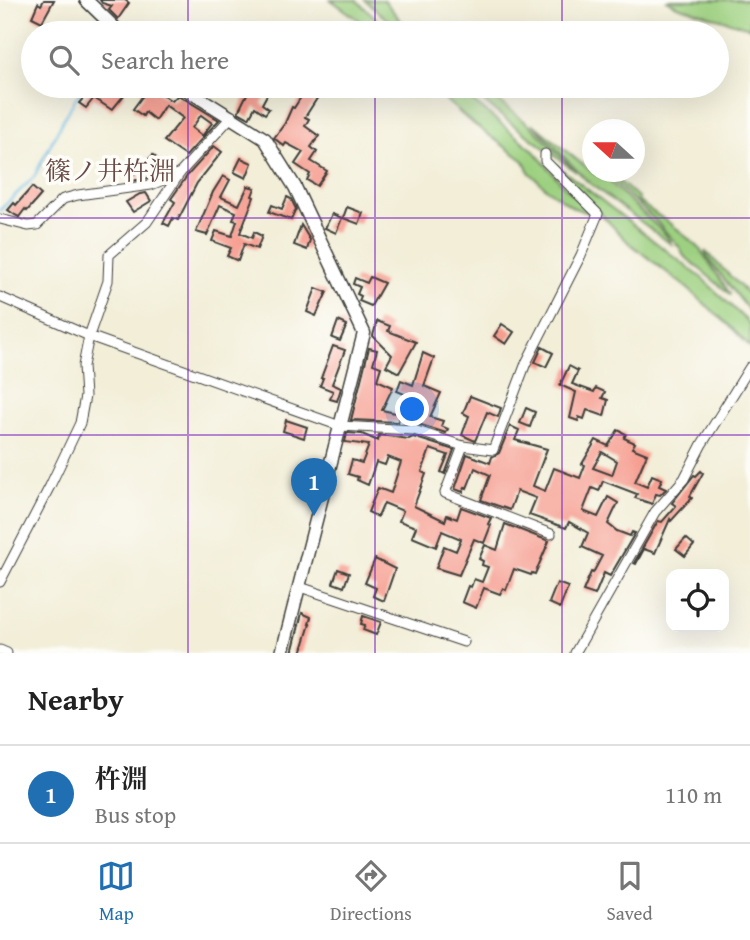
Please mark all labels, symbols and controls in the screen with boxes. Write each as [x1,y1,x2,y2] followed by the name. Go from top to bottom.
[21,21,729,98] search box
[101,40,229,79] text: Search here
[45,41,83,79] icon: search
[582,119,645,182] north arrow
[45,151,175,190] district label: 篠ノ井杵淵
[395,392,429,426] your location
[291,458,337,516] pin: 1
[666,569,729,632] map controls
[666,569,729,632] button: locate
[28,677,124,721] text: Nearby
[95,759,147,798] text: 杵淵
[45,778,57,811] text: 1
[665,778,722,811] text: 110 m
[95,798,176,831] text: Bus stop
[97,857,135,927] tab: Map
[330,857,412,927] tab: Directions
[607,857,653,927] tab: Saved

